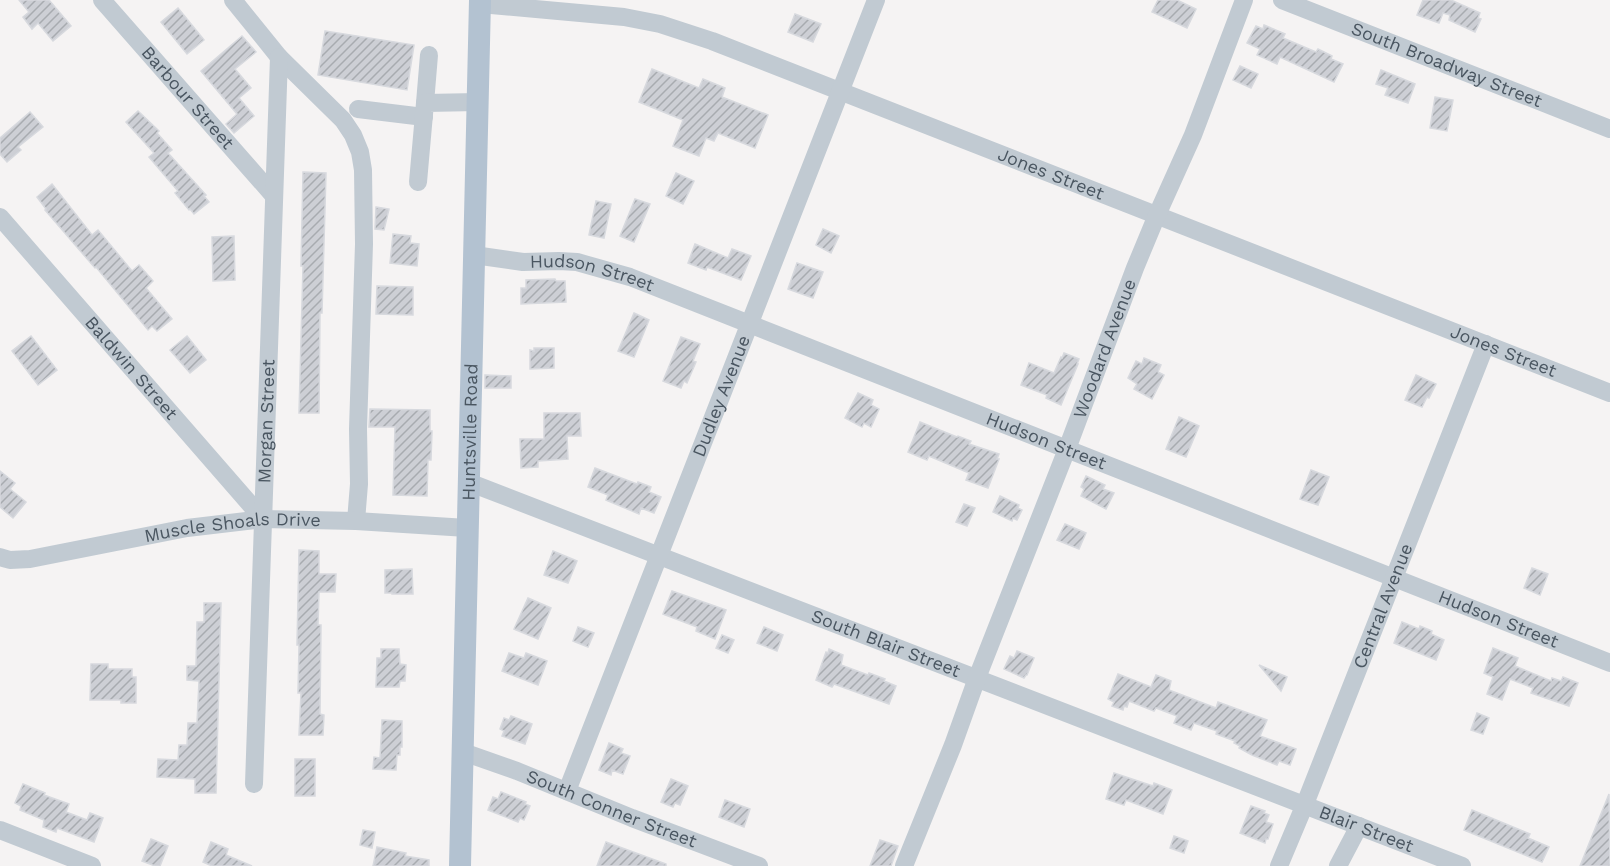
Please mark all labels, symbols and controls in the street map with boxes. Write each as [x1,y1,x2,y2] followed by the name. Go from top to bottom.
[1349,17,1546,111] street label: South Broadway Street
[137,42,239,153] street label: Barbour Street
[995,143,1108,204] street label: Jones Street
[530,250,658,296] street label: Hudson Street
[1069,276,1140,421] street label: Woodard Avenue
[81,312,183,424] street label: Baldwin Street
[1447,320,1560,381] street label: Jones Street
[688,332,754,460] street label: Dudley Avenue
[253,358,279,484] street label: Morgan Street
[457,363,482,501] street label: Huntsville Road
[983,407,1110,474] street label: Hudson Street
[142,508,321,546] street label: Muscle Shoals Drive
[1348,540,1416,671] street label: Central Avenue
[1436,585,1562,652] street label: Hudson Street
[809,605,964,681] street label: South Blair Street
[523,765,700,852] street label: South Conner Street
[1316,801,1417,856] street label: Blair Street

